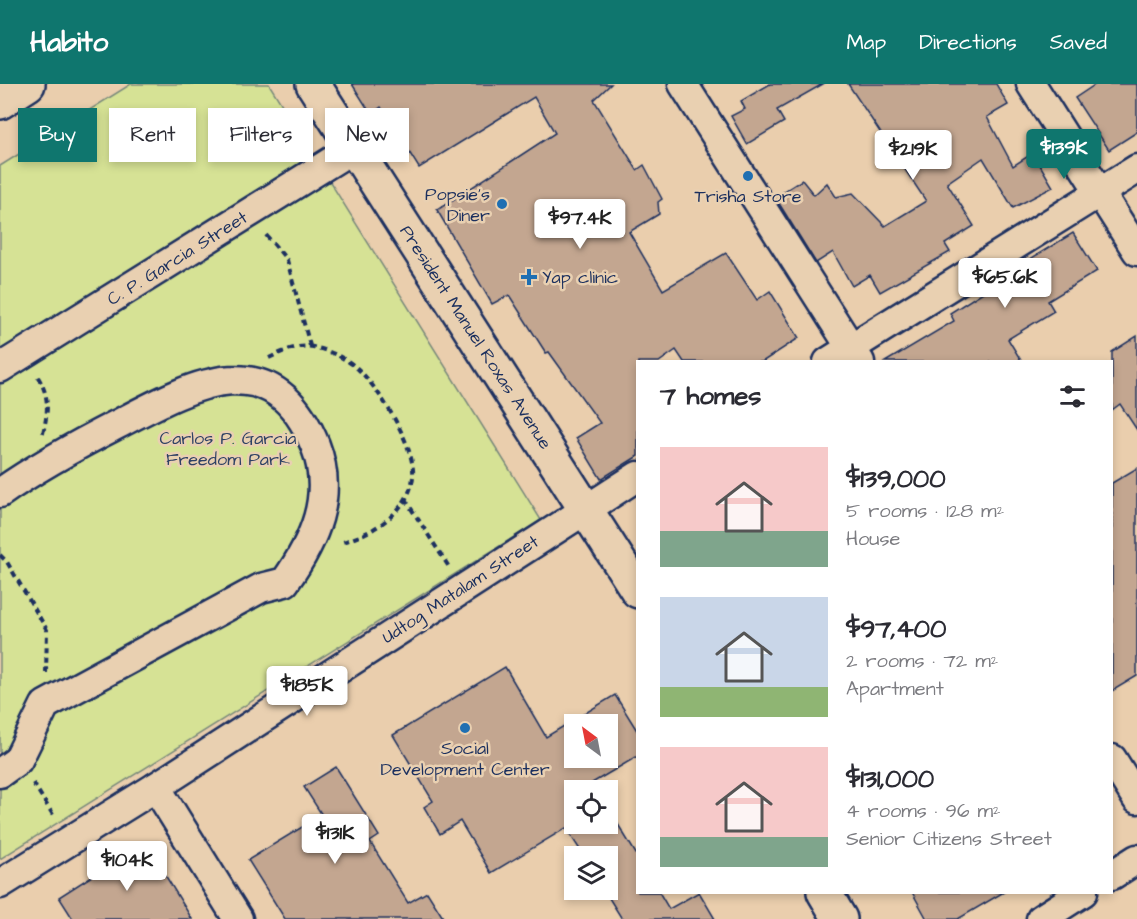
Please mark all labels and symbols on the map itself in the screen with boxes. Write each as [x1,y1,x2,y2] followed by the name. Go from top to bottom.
[1022,129,1106,180] pin: $139K
[871,130,955,181] pin: $219K
[741,169,755,183] marker: Trisha Store
[425,182,490,228] place label: Popsie's Diner
[695,184,802,209] place label: Trisha Store
[495,197,509,211] marker: Popsie's Diner
[531,199,629,250] pin: $97.4K
[102,205,253,312] street label: C. P. Garcia Street
[394,220,558,454] street label: President Manuel Roxas Avenue
[956,258,1054,309] pin: $65.6K
[542,265,618,290] place label: Yap clinic
[520,268,538,286] marker: Yap clinic
[159,426,297,472] park label: Carlos P. Garcia Freedom Park
[377,529,545,650] street label: Udtog Matalam Street
[265,666,349,717] pin: $185K
[564,714,618,768] north arrow
[458,721,472,735] marker: Social Development Center
[380,736,550,782] place label: Social Development Center
[293,814,377,865] pin: $131K
[85,841,169,892] pin: $104K

